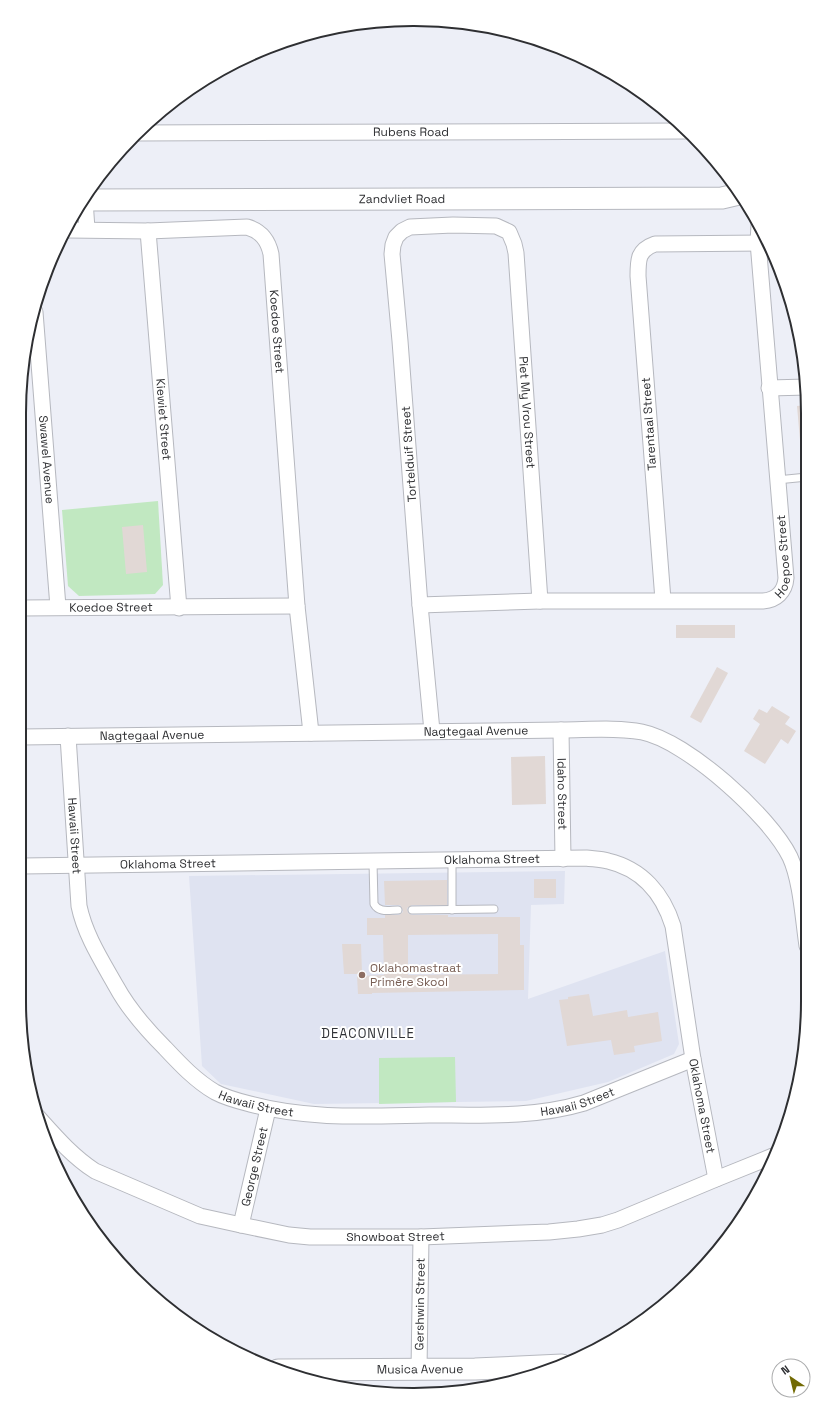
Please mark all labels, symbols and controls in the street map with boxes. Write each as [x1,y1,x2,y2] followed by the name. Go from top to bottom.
[373,124,449,140] street label: Rubens Road
[359,191,445,207] street label: Zandvliet Road
[266,289,288,374] street label: Koedoe Street
[515,356,539,469] street label: Piet My Vrou Street
[638,377,660,471] street label: Tarentaal Street
[152,378,175,461] street label: Kiewiet Street
[398,405,420,503] street label: Tortelduif Street
[35,415,58,504] street label: Swawel Avenue
[771,514,794,602] street label: Hoepoe Street
[69,599,153,616] street label: Koedoe Street
[424,722,528,740] street label: Nagtegaal Avenue
[100,727,204,744] street label: Nagtegaal Avenue
[553,758,571,830] street label: Idaho Street
[64,797,85,875] street label: Hawaii Street
[444,851,540,868] street label: Oklahoma Street
[120,855,216,873] street label: Oklahoma Street
[370,960,461,990] place label: Oklahomastraat Primêre Skool
[357,970,367,980] marker: Oklahomastraat Primêre Skool
[321,1025,415,1042] district label: DEACONVILLE
[685,1057,719,1155] street label: Oklahoma Street
[539,1084,617,1120] street label: Hawaii Street
[216,1087,295,1120] street label: Hawaii Street
[238,1125,272,1208] street label: George Street
[346,1228,445,1245] street label: Showboat Street
[411,1257,429,1351] street label: Gershwin Street
[771,1358,811,1398] north arrow
[377,1361,463,1377] street label: Musica Avenue
[778,1362,792,1378] text: N

